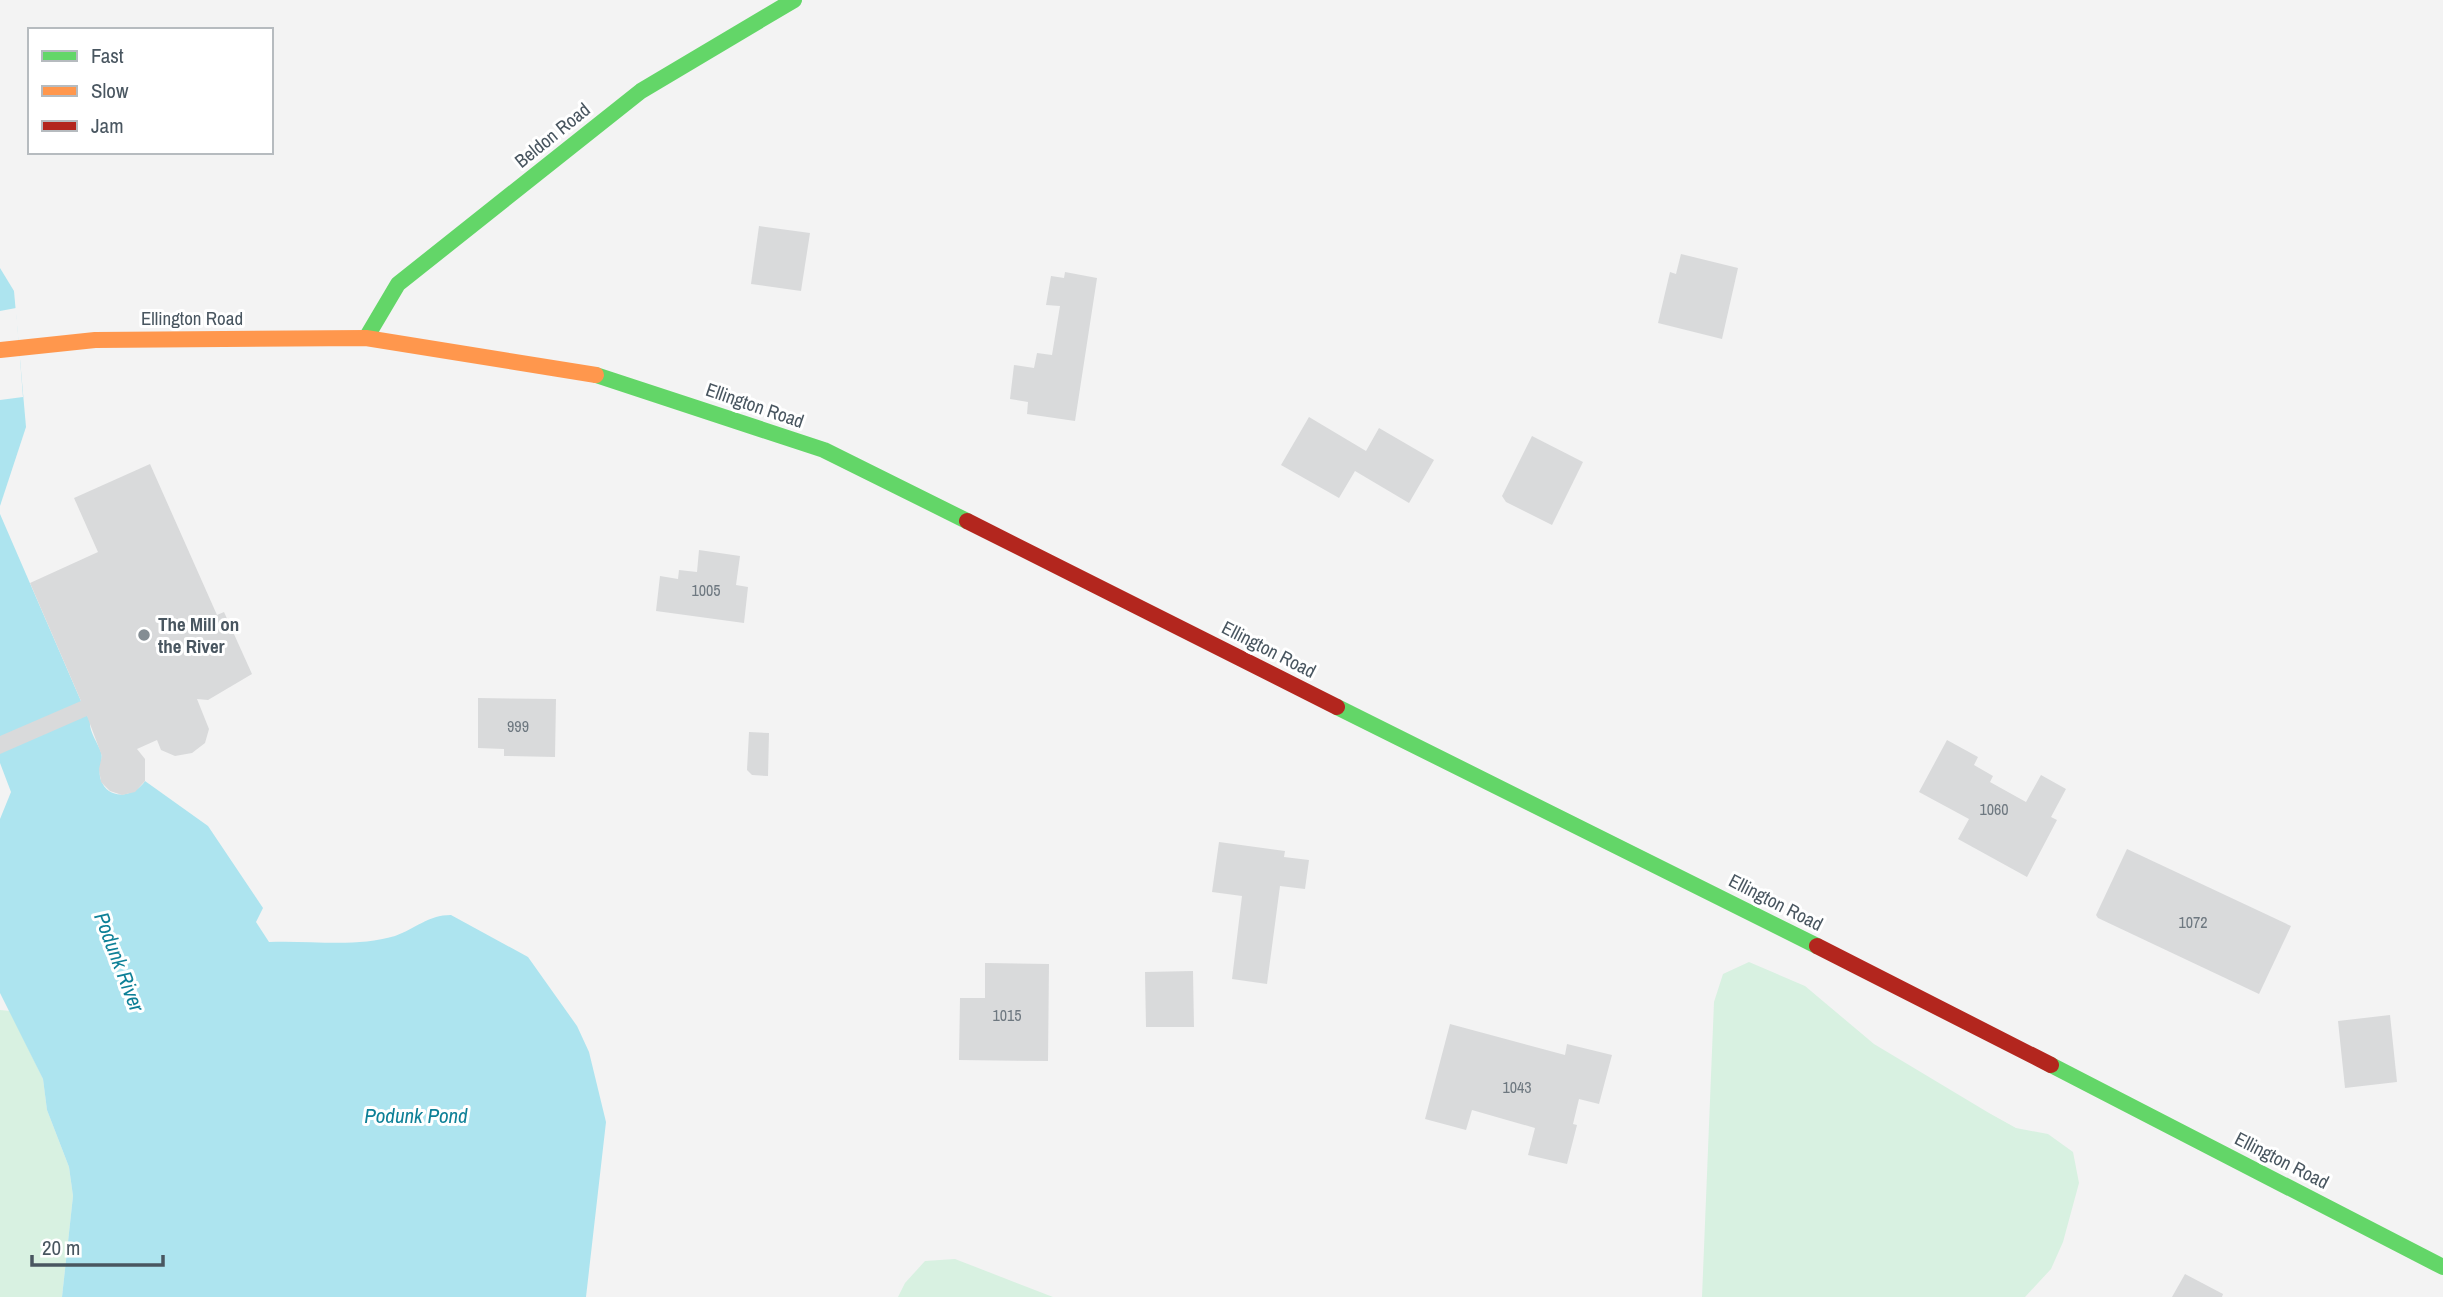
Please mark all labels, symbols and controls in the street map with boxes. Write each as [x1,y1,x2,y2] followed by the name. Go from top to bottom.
[28,28,273,154] legend
[91,41,124,70] text: Fast
[91,76,129,105] text: Slow
[509,97,595,173] street label: Beldon Road
[91,111,124,140] text: Jam
[141,305,243,331] street label: Ellington Road
[702,376,808,434] street label: Ellington Road
[691,579,721,601] house number: 1005
[158,611,239,659] place label: The Mill on the River
[1218,614,1320,684] street label: Ellington Road
[136,627,152,643] marker: The Mill on the River
[507,715,529,737] house number: 999
[1979,798,2009,820] house number: 1060
[1725,867,1827,937] street label: Ellington Road
[87,908,152,1017] water label: Podunk River
[2178,911,2208,933] house number: 1072
[992,1004,1022,1026] house number: 1015
[1502,1076,1532,1098] house number: 1043
[364,1101,468,1130] water label: Podunk Pond
[2231,1125,2333,1195] street label: Ellington Road
[32,1224,163,1268] scale bar
[42,1233,80,1262] text: 20 m

